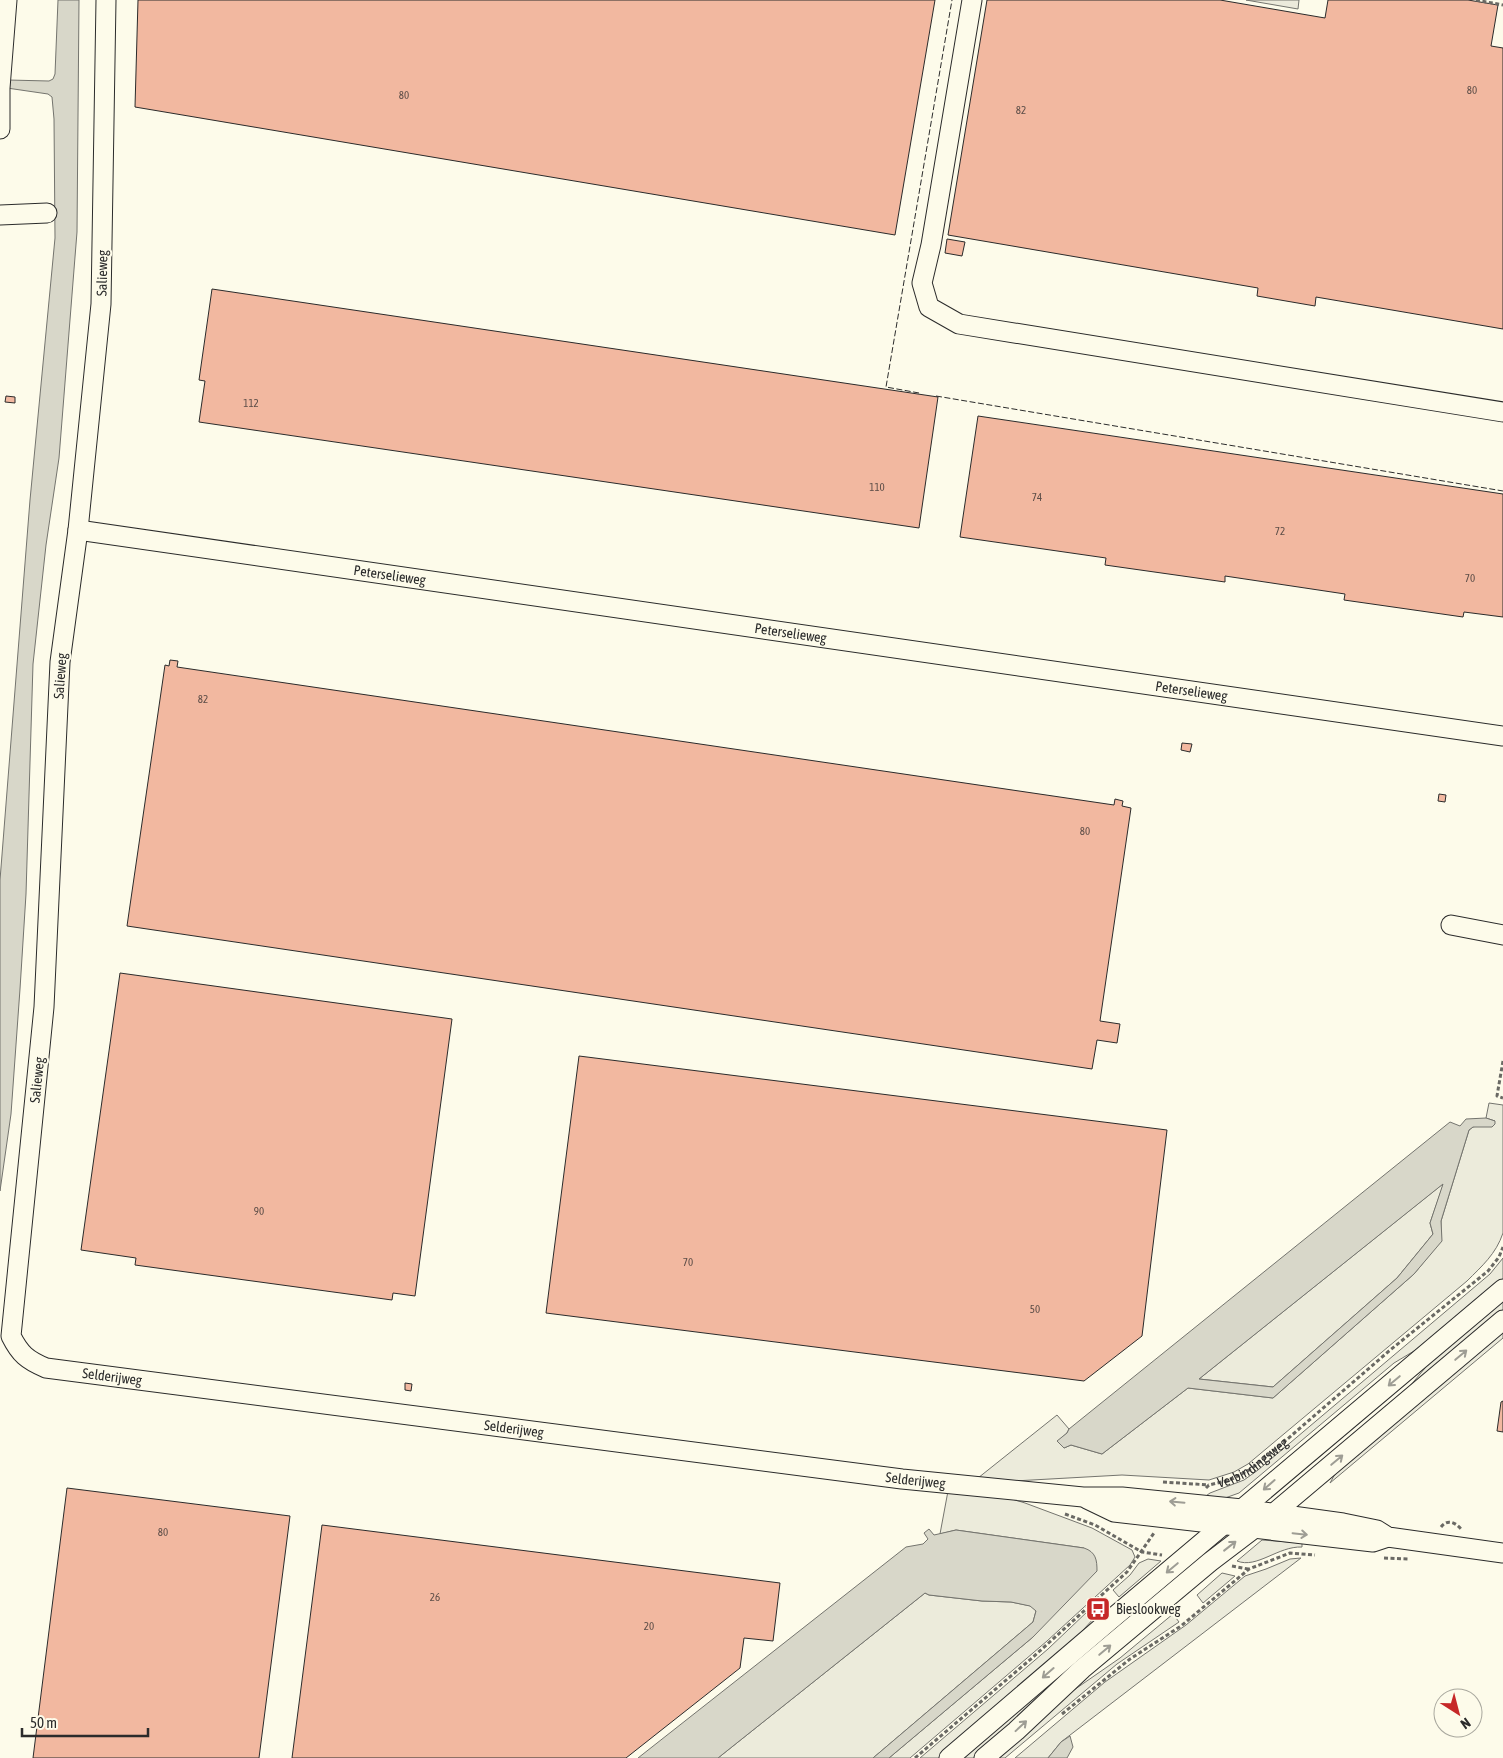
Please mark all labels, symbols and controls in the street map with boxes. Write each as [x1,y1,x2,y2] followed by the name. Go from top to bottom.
[1467,84,1477,96] house number: 80
[399,89,409,101] house number: 80
[1016,104,1026,116] house number: 82
[94,250,110,296] street label: Salieweg
[243,397,259,409] house number: 112
[869,481,885,493] house number: 110
[1032,491,1042,503] house number: 74
[1275,525,1285,537] house number: 72
[353,562,427,588] street label: Peterselieweg
[1465,572,1475,584] house number: 70
[754,620,828,646] street label: Peterselieweg
[50,652,70,700] street label: Salieweg
[1154,678,1228,704] street label: Peterselieweg
[198,693,208,705] house number: 82
[1080,825,1090,837] house number: 80
[27,1056,47,1104] street label: Salieweg
[254,1205,264,1217] house number: 90
[683,1256,693,1268] house number: 70
[1030,1303,1040,1315] house number: 50
[1454,1350,1467,1361] one-way arrow
[81,1365,143,1388] street label: Selderijweg
[1387,1375,1400,1386] one-way arrow
[483,1417,545,1440] street label: Selderijweg
[1216,1434,1291,1491] street label: Verbindingsweg
[1330,1454,1343,1465] one-way arrow
[885,1469,946,1491] street label: Selderijweg
[1263,1480,1276,1491] one-way arrow
[1169,1497,1185,1507] one-way arrow
[158,1526,168,1538] house number: 80
[1292,1529,1308,1539] one-way arrow
[1223,1541,1237,1551] one-way arrow
[1166,1562,1179,1573] one-way arrow
[430,1591,440,1603] house number: 26
[1085,1596,1111,1622] bus stop icon: Bieslookweg
[1116,1601,1181,1617] place label: Bieslookweg
[644,1620,654,1632] house number: 20
[1098,1644,1111,1655] one-way arrow
[1042,1667,1055,1678] one-way arrow
[1433,1688,1483,1738] north arrow
[22,1706,149,1738] scale bar
[30,1714,57,1731] text: 50 m
[1458,1715,1474,1732] text: N
[1015,1720,1027,1732] one-way arrow

